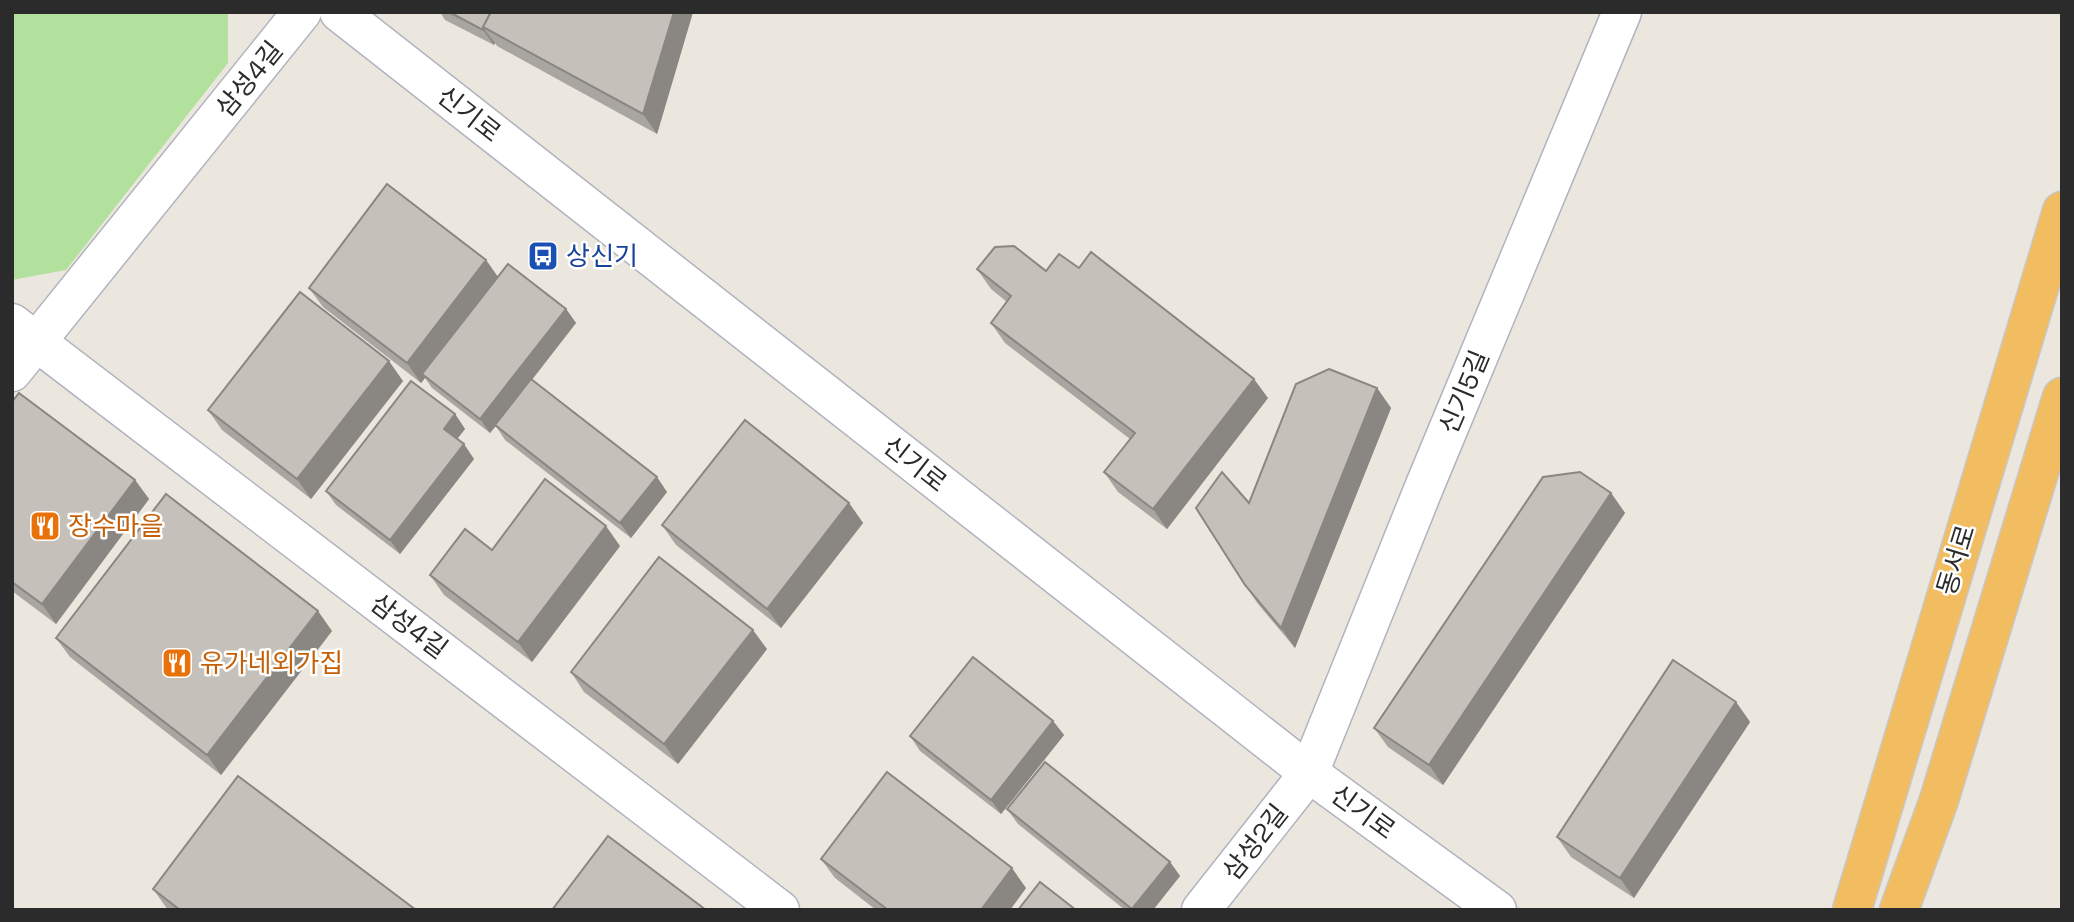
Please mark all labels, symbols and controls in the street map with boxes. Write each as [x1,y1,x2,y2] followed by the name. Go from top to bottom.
[208,34,290,124] street label: 삼성4길
[430,79,508,149] street label: 신기로
[526,239,560,273] bus stop icon: 상신기
[566,239,638,273] place label: 상신기
[1431,345,1497,439] street label: 신기5길
[876,429,954,499] street label: 신기로
[28,509,62,543] restaurant icon: 장수마을
[68,509,164,543] place label: 장수마을
[1929,521,1983,599] street label: 동서로
[364,586,454,666] street label: 삼성4길
[160,646,194,680] restaurant icon: 유가네외가집
[200,646,344,680] place label: 유가네외가집
[1324,777,1402,847] street label: 신기로
[1215,797,1295,887] street label: 삼성2길

